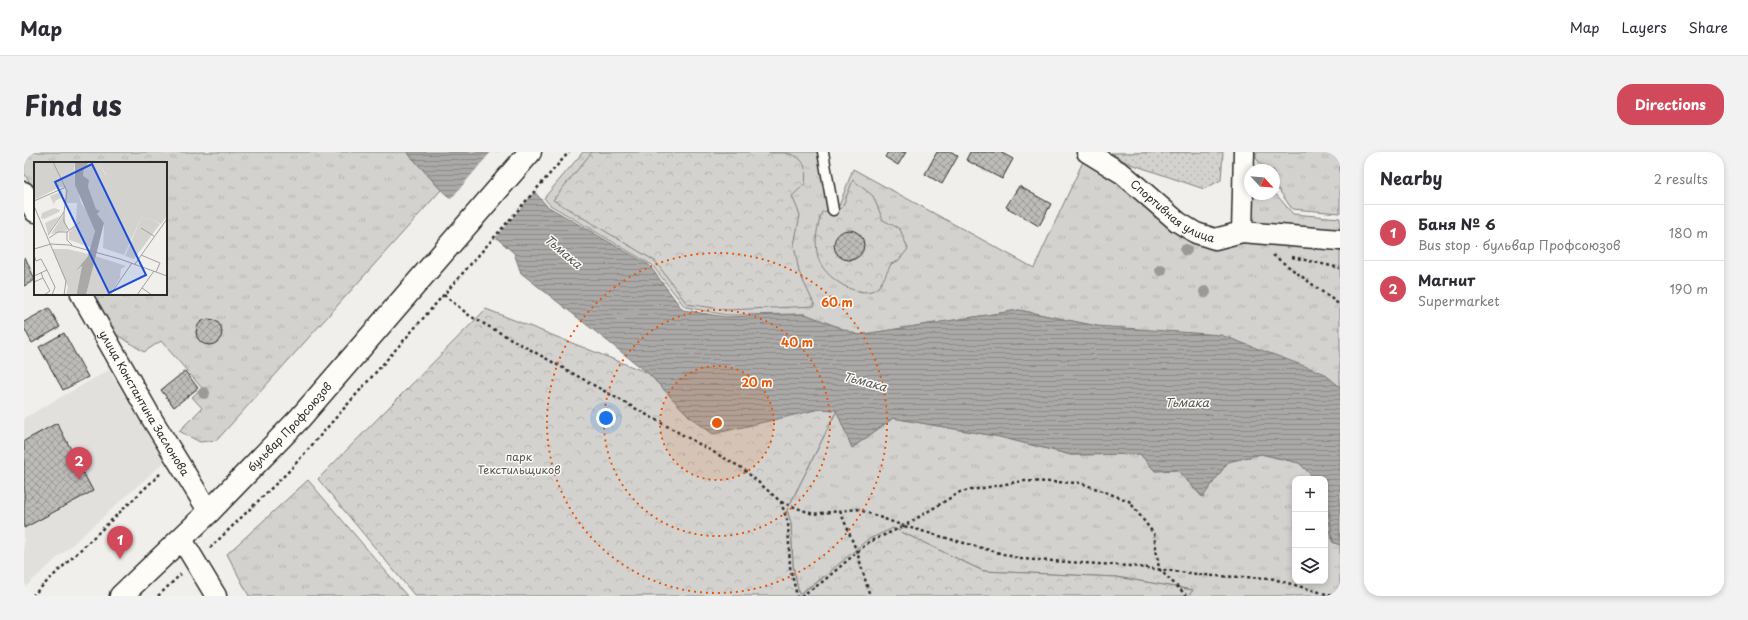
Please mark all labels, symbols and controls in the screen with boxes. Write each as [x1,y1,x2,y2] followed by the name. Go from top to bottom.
[20,14,62,42] text: Map
[1570,17,1600,38] text: Map
[1622,17,1667,38] text: Layers
[1689,17,1728,38] text: Share
[24,83,122,126] text: Find us
[1617,84,1724,125] button: Directions
[34,162,167,295] inset map
[1244,164,1280,200] north arrow
[1380,165,1442,191] text: Nearby
[1654,169,1708,188] text: 2 results
[1127,175,1217,246] street label: Спортивная улица
[1418,212,1496,235] text: Баня № 6
[1390,223,1396,242] text: 1
[1669,223,1708,242] text: 180 m
[541,230,587,273] water label: Тьмака
[1418,235,1620,254] text: Bus stop · бульвар Профсоюзов
[1418,268,1475,291] text: Магнит
[1388,279,1398,298] text: 2
[1669,279,1708,298] text: 190 m
[1418,291,1500,310] text: Supermarket
[821,293,853,311] text: 60 m
[95,327,194,479] street label: улица Константина Заслонова
[781,333,813,351] text: 40 m
[842,367,889,396] water label: Тьмака
[741,373,773,391] text: 20 m
[244,378,335,475] street label: бульвар Профсоюзов
[1165,393,1210,411] water label: Тьмака
[596,408,616,428] your location
[710,416,724,430] centre of rings
[66,447,92,480] pin: 2
[478,448,560,478] park label: парк Текстильщиков
[1292,476,1328,584] map controls
[1292,476,1328,512] button: +
[1292,512,1328,548] button: −
[107,526,133,559] pin: 1
[1292,548,1328,584] button: layers

